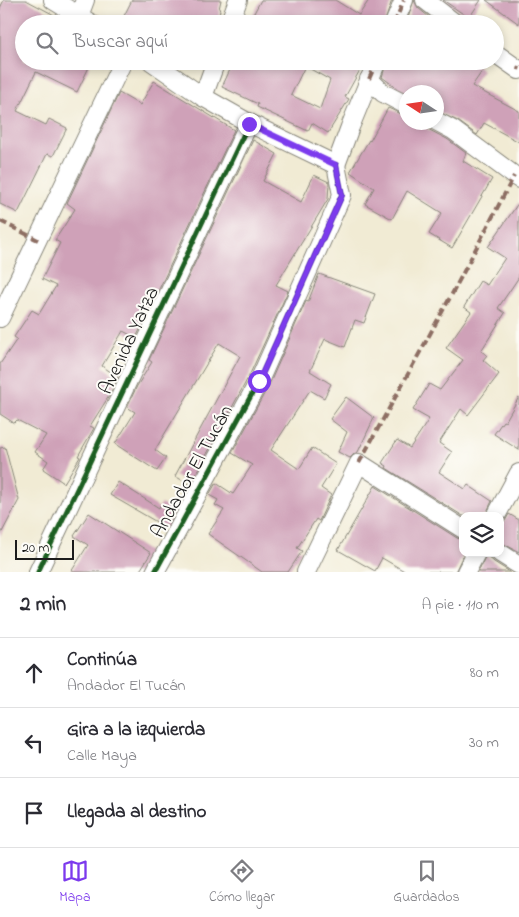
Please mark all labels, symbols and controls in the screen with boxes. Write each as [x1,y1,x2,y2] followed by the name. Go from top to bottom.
[15,15,504,70] search box
[33,29,61,57] icon: search
[73,29,168,56] text: Buscar aquí
[399,85,444,130] north arrow
[238,113,261,136] route end
[92,282,168,400] street label: Avenida Yatza
[248,370,271,393] route start
[144,400,242,544] street label: Andador El Tucán
[459,512,504,557] map controls
[459,512,504,557] button: layers
[15,537,74,560] scale bar
[22,538,49,559] text: 20 m
[20,590,66,620] text: 2 min
[421,593,499,617] text: A pie · 110 m
[67,647,137,674] text: Continúa
[20,659,48,687] icon: ahead
[470,661,499,685] text: 80 m
[67,674,185,698] text: Andador El Tucán
[67,717,205,744] text: Gira a la izquierda
[20,729,48,757] icon: left
[469,731,499,755] text: 30 m
[67,744,137,768] text: Calle Maya
[20,799,48,827] icon: arrive
[67,799,206,826] text: Llegada al destino
[59,857,91,908] tab: Mapa
[209,857,275,908] tab: Cómo llegar
[393,857,460,908] tab: Guardados

